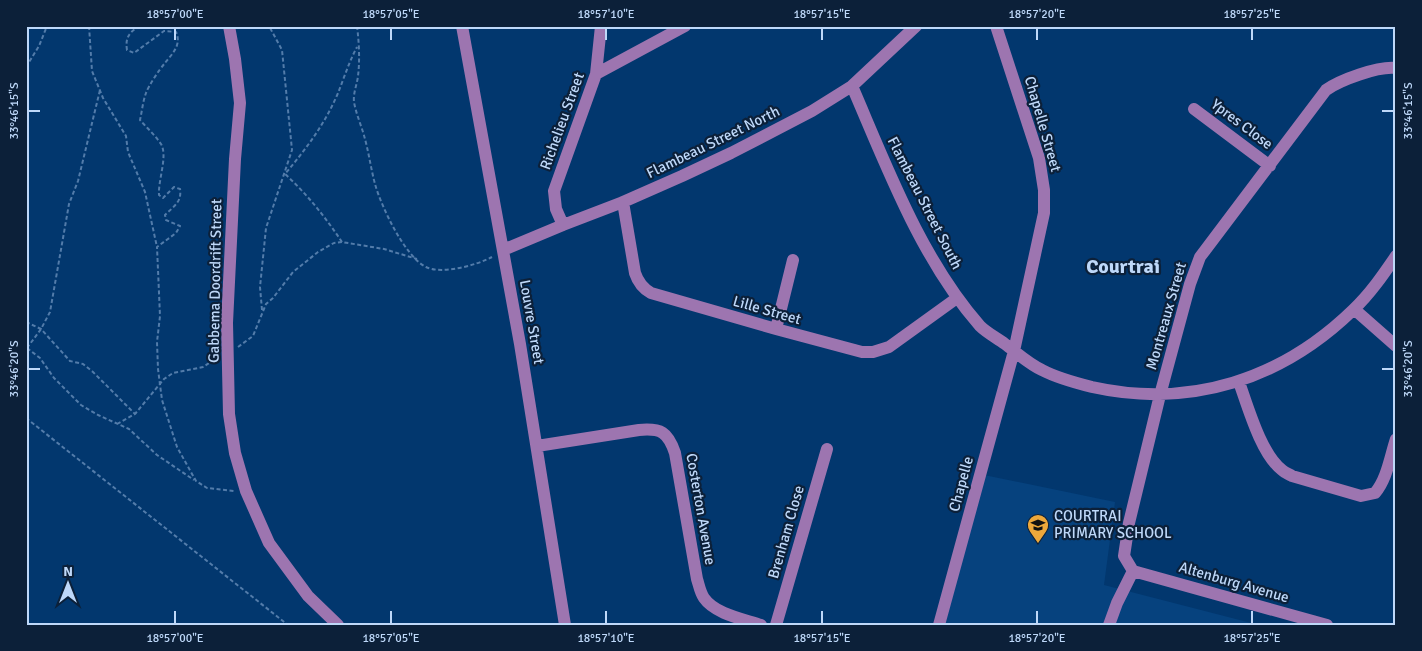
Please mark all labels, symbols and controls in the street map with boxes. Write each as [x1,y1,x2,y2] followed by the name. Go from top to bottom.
[146,7,204,22] text: 18°57'00"E
[362,7,420,22] text: 18°57'05"E
[577,7,635,22] text: 18°57'10"E
[793,7,851,22] text: 18°57'15"E
[1008,7,1066,22] text: 18°57'20"E
[1223,7,1281,22] text: 18°57'25"E
[536,70,588,172] street label: Richelieu Street
[1021,74,1065,174] street label: Chapelle Street
[7,82,22,140] text: 33°46'15"S
[1401,82,1416,140] text: 33°46'15"S
[1208,95,1276,153] street label: Ypres Close
[643,102,783,182] street label: Flambeau Street North
[884,134,966,272] street label: Flambeau Street South
[205,199,225,363] street label: Gabbema Doordrift Street
[1086,254,1160,279] district label: Courtrai
[1142,260,1190,372] street label: Montreaux Street
[516,278,548,366] street label: Louvre Street
[731,292,803,328] street label: Lille Street
[7,340,22,398] text: 33°46'20"S
[1401,340,1416,398] text: 33°46'20"S
[682,452,720,566] street label: Costerton Avenue
[945,454,977,514] street label: Chapelle
[764,483,808,581] street label: Brenham Close
[1054,507,1172,542] place label: COURTRAI PRIMARY SCHOOL
[1026,513,1050,544] school or university icon: COURTRAI PRIMARY SCHOOL
[42,558,92,608] north arrow
[1177,558,1291,606] street label: Altenburg Avenue
[63,563,73,580] text: N
[146,631,204,646] text: 18°57'00"E
[362,631,420,646] text: 18°57'05"E
[577,631,635,646] text: 18°57'10"E
[793,631,851,646] text: 18°57'15"E
[1008,631,1066,646] text: 18°57'20"E
[1223,631,1281,646] text: 18°57'25"E

